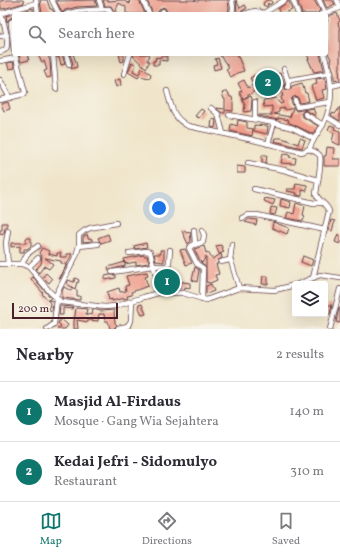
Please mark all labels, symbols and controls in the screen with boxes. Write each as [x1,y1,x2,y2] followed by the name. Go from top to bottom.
[12,12,328,56] search box
[26,23,48,45] icon: search
[58,24,135,45] text: Search here
[255,68,281,98] pin: 2
[149,198,169,218] your location
[154,267,180,297] pin: 1
[292,281,328,317] map controls
[292,281,328,317] button: layers
[12,301,118,320] scale bar
[18,302,49,317] text: 200 m
[16,344,74,367] text: Nearby
[276,346,324,364] text: 2 results
[54,392,181,413] text: Masjid Al-Firdaus
[26,403,32,421] text: 1
[290,403,324,421] text: 140 m
[54,413,219,431] text: Mosque · Gang Wia Sejahtera
[54,452,217,473] text: Kedai Jefri - Sidomulyo
[26,463,32,481] text: 2
[290,463,324,481] text: 310 m
[54,473,117,491] text: Restaurant
[40,510,62,549] tab: Map
[142,510,192,549] tab: Directions
[272,510,300,549] tab: Saved

